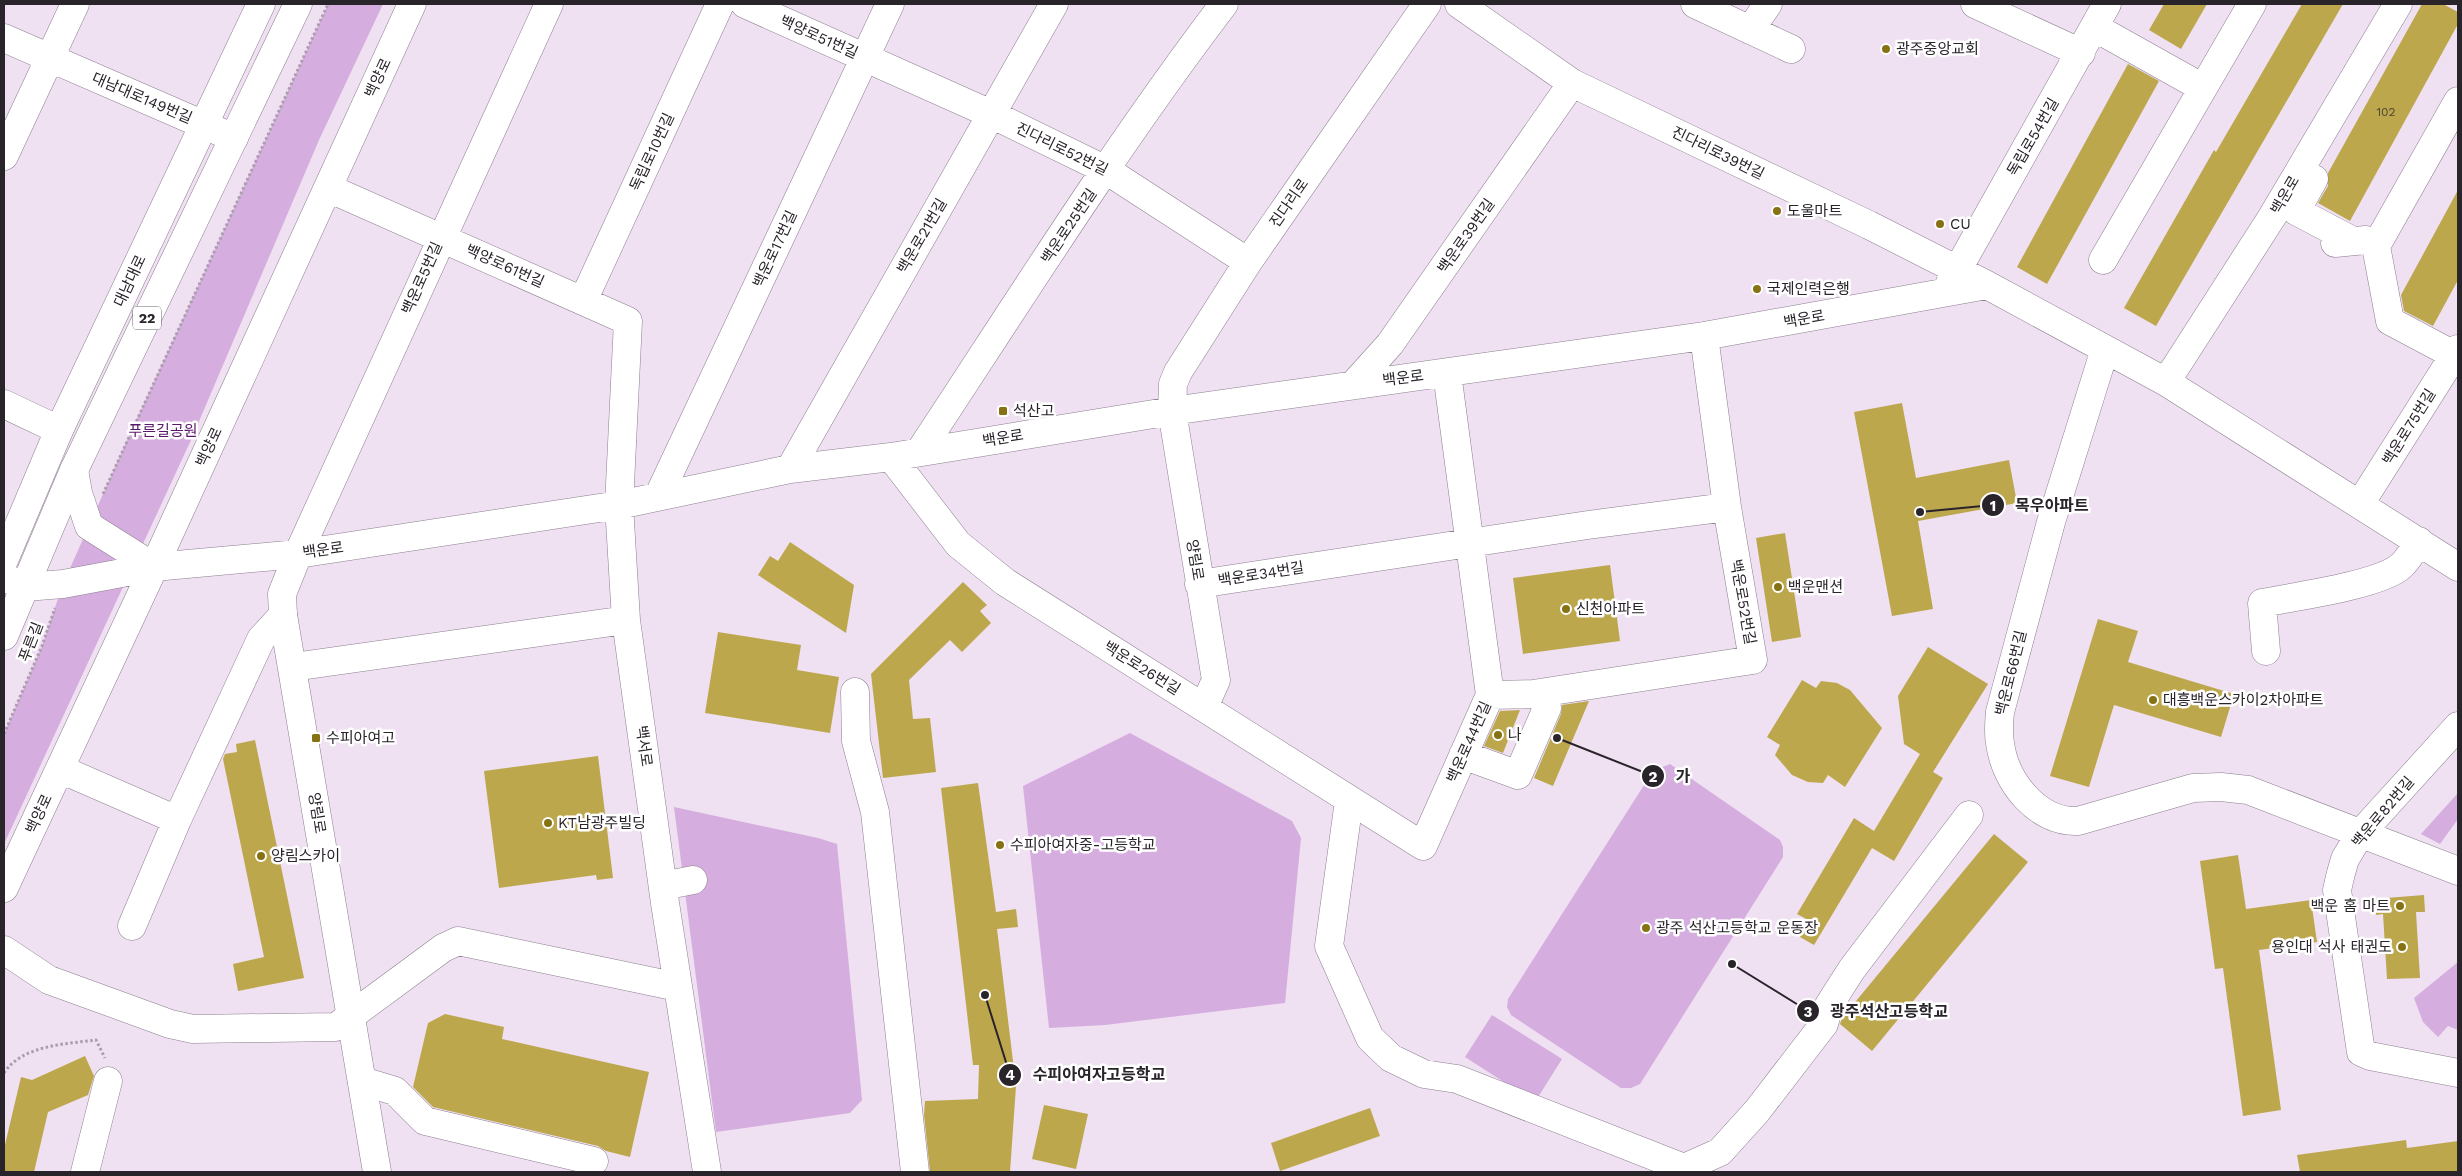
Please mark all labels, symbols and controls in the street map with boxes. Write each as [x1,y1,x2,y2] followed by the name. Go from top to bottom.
[777,12,861,62] street label: 백양로51번길
[1896,40,1979,58] place label: 광주중앙교회
[1880,43,1892,55] marker: 광주중앙교회
[361,55,395,101] street label: 백양로
[89,69,195,127] street label: 대남대로149번길
[2003,95,2063,179] street label: 독립로54번길
[2376,105,2396,119] house number: 102
[626,110,678,194] street label: 독립로10번길
[1013,119,1111,179] street label: 진다리로52번길
[1669,123,1767,183] street label: 진다리로39번길
[2267,173,2303,217] street label: 백운로
[1266,175,1312,231] street label: 진다리로
[1037,185,1101,267] street label: 백운로25번길
[893,195,951,277] street label: 백운로21번길
[1434,195,1498,277] street label: 백운로39번길
[1787,202,1842,220] place label: 도울마트
[1771,205,1783,217] marker: 도울마트
[749,207,801,291] street label: 백운로17번길
[1950,215,1971,233] place label: CU
[1934,218,1946,230] marker: CU
[398,239,446,317] street label: 백운로5번길
[463,241,547,291] street label: 백양로61번길
[110,252,150,310] street label: 대남대로
[1767,280,1850,298] place label: 국제인력은행
[1751,283,1763,295] marker: 국제인력은행
[133,306,161,330] road number: 22
[1782,307,1826,331] street label: 백운로
[1381,367,1425,389] street label: 백운로
[2379,386,2439,468] street label: 백운로75번길
[1013,402,1055,420] place label: 석산고
[997,405,1009,417] marker: 석산고
[128,422,198,440] park label: 푸른길공원
[192,424,226,470] street label: 백양로
[981,426,1025,450] street label: 백운로
[1980,490,2099,521] callout: 목우아파트
[2015,496,2089,515] text: 목우아파트
[1990,497,1996,515] text: 1
[301,538,345,562] street label: 백운로
[1183,538,1207,582] street label: 양림로
[1217,558,1305,590] street label: 백운로34번길
[1727,558,1759,646] street label: 백운로52번길
[1788,578,1843,596] place label: 백운맨션
[1772,581,1784,593] marker: 백운맨션
[1576,600,1645,618] place label: 신천아파트
[1560,603,1572,615] marker: 신천아파트
[15,619,47,665] street label: 푸른길
[1992,628,2030,718] street label: 백운로66번길
[1100,637,1184,699] street label: 백운로26번길
[2163,691,2324,709] place label: 대흥백운스카이2차아파트
[2147,694,2159,706] marker: 대흥백운스카이2차아파트
[1443,698,1495,786] street label: 백운로44번길
[632,724,656,768] street label: 백서로
[1508,726,1522,744] place label: 나
[326,729,395,747] place label: 수피아여고
[1492,729,1504,741] marker: 나
[310,732,322,744] marker: 수피아여고
[1640,761,1700,792] callout: 가
[1676,767,1691,786] text: 가
[1649,768,1658,786] text: 2
[2348,773,2418,851] street label: 백운로82번길
[22,791,56,837] street label: 백양로
[305,791,329,835] street label: 양림로
[558,814,646,832] place label: KT남광주빌딩
[542,817,554,829] marker: KT남광주빌딩
[1010,836,1156,854] place label: 수피아여자중-고등학교
[994,839,1006,851] marker: 수피아여자중-고등학교
[271,847,340,865] place label: 양림스카이
[255,850,267,862] marker: 양림스카이
[2311,897,2390,915] place label: 백운 홈 마트
[2394,900,2406,912] marker: 백운 홈 마트
[1656,919,1818,937] place label: 광주 석산고등학교 운동장
[1640,922,1652,934] marker: 광주 석산고등학교 운동장
[2271,938,2392,956] place label: 용인대 석사 태권도
[2396,941,2408,953] marker: 용인대 석사 태권도
[1795,996,1958,1027] callout: 광주석산고등학교
[1830,1002,1948,1021] text: 광주석산고등학교
[1804,1003,1813,1021] text: 3
[998,1059,1175,1090] callout: 수피아여자고등학교
[1033,1065,1166,1084] text: 수피아여자고등학교
[1005,1066,1015,1084] text: 4

